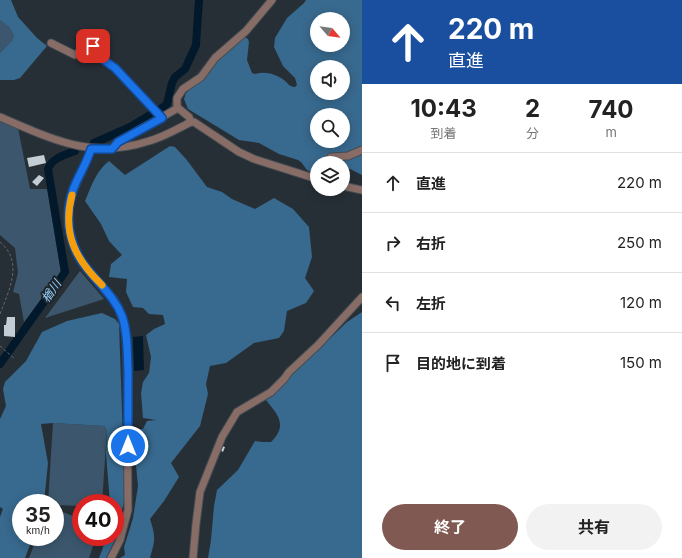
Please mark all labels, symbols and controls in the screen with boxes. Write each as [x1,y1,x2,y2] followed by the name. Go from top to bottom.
[310,12,350,52] north arrow
[310,12,350,196] map controls
[448,12,534,46] text: 220 m
[382,16,434,68] icon: ahead
[76,29,110,63] pin
[82,35,104,57] icon: arrive
[448,50,484,71] text: 直進
[310,60,350,100] button: sound
[410,94,477,123] text: 10:43
[525,94,540,123] text: 2
[589,95,634,124] text: 740
[310,108,350,148] button: search
[605,124,617,140] text: m
[431,125,457,141] text: 到着
[526,125,539,141] text: 分
[310,156,350,196] button: layers
[382,172,404,194] icon: ahead
[617,173,662,192] text: 220 m
[416,174,446,193] text: 直進
[382,232,404,254] icon: right
[617,233,662,252] text: 250 m
[416,234,446,253] text: 右折
[38,275,65,305] water label: 楢川
[382,292,404,314] icon: left
[620,293,662,312] text: 120 m
[416,294,446,313] text: 左折
[382,352,404,374] icon: arrive
[620,353,662,372] text: 150 m
[416,354,506,373] text: 目的地に到着
[107,425,149,467] position arrow
[72,494,124,546] speed limit sign: 40
[25,503,51,527] text: 35
[382,504,518,550] button: 終了
[526,504,662,550] button: 共有
[26,524,50,536] text: km/h

